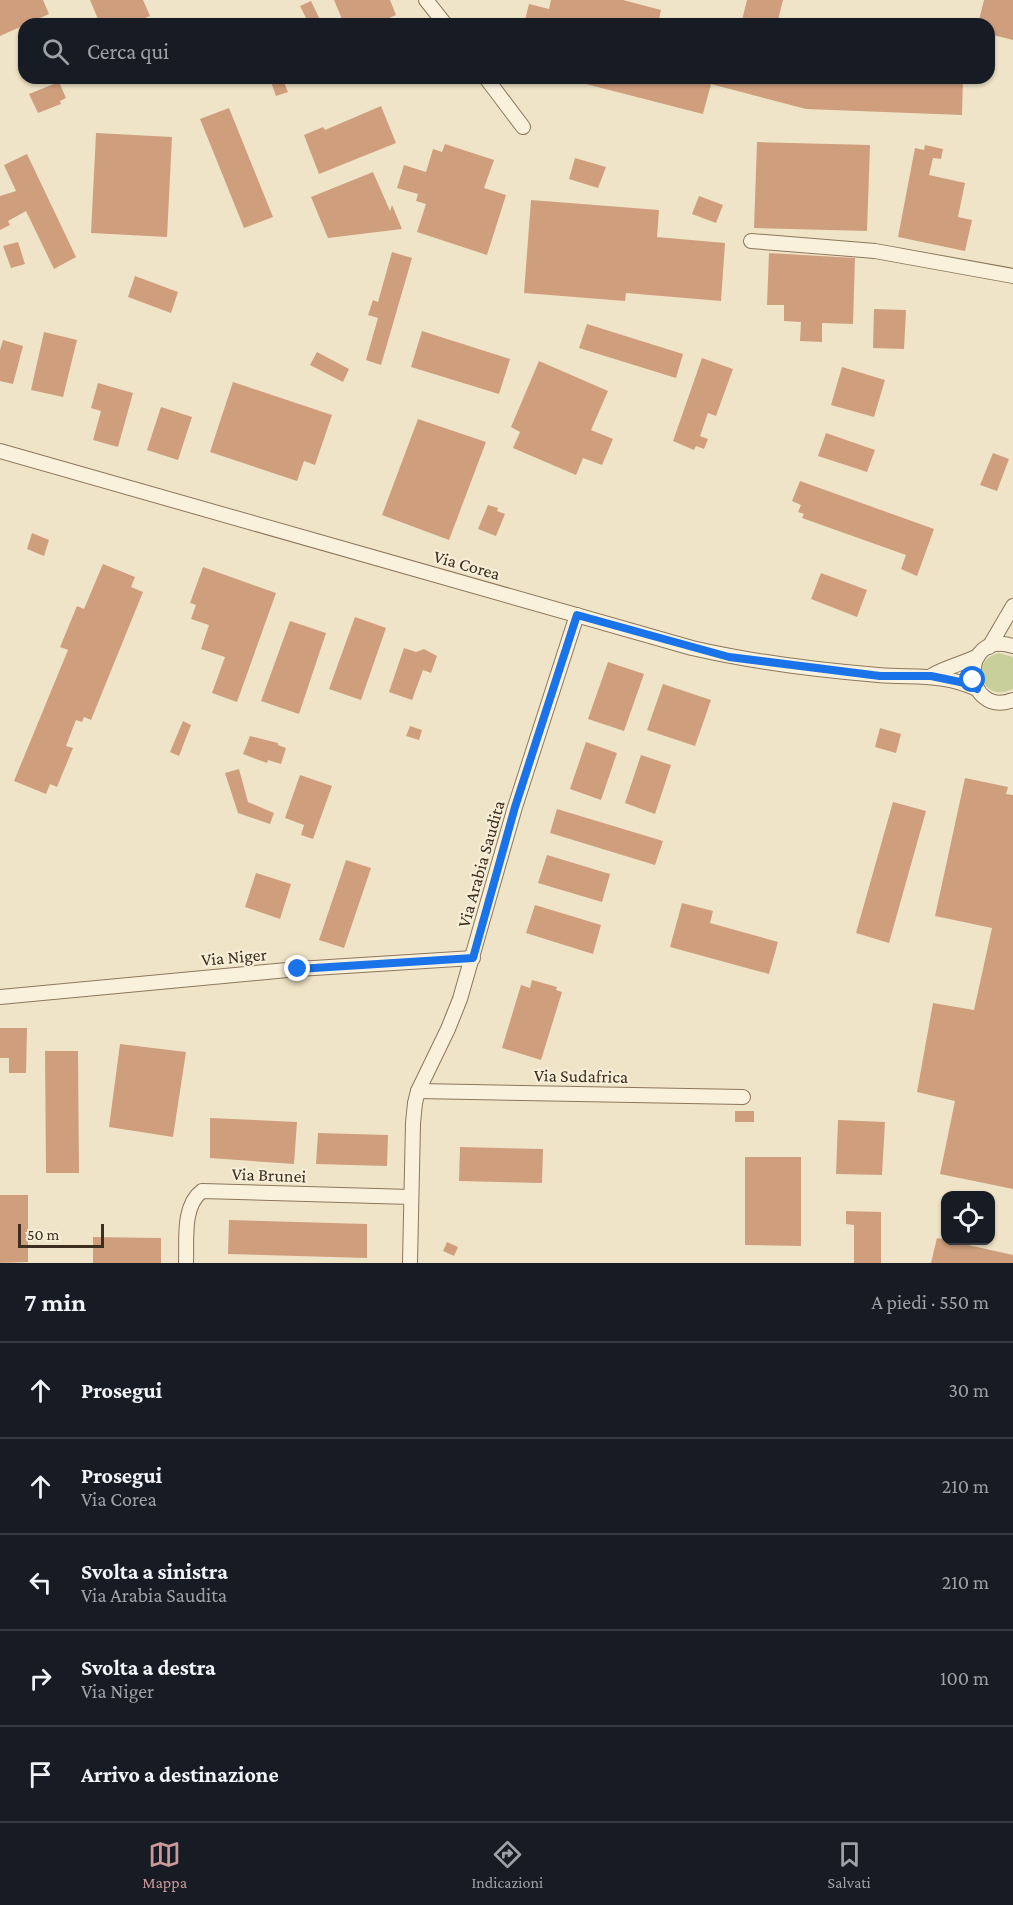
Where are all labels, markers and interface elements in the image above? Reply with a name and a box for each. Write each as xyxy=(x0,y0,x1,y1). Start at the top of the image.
search box xyxy=(18,18,995,84)
icon: search xyxy=(39,35,72,68)
text: Cerca qui xyxy=(87,39,169,64)
street label: Via Corea xyxy=(432,546,502,584)
route start xyxy=(959,666,985,692)
street label: Via Arabia Saudita xyxy=(453,798,509,930)
street label: Via Niger xyxy=(200,944,268,970)
route end xyxy=(284,955,310,981)
street label: Via Sudafrica xyxy=(534,1065,628,1087)
street label: Via Brunei xyxy=(231,1164,307,1186)
map controls xyxy=(941,1191,995,1245)
button: locate xyxy=(941,1191,995,1245)
scale bar xyxy=(18,1221,104,1248)
text: 50 m xyxy=(27,1226,59,1243)
text: 7 min xyxy=(24,1288,86,1317)
text: A piedi · 550 m xyxy=(872,1291,989,1313)
icon: ahead xyxy=(24,1374,57,1407)
text: Prosegui xyxy=(81,1378,162,1403)
text: 30 m xyxy=(948,1379,989,1401)
text: Prosegui xyxy=(81,1463,162,1488)
icon: ahead xyxy=(24,1470,57,1503)
text: 210 m xyxy=(942,1475,989,1497)
text: Via Corea xyxy=(81,1488,157,1510)
text: Svolta a sinistra xyxy=(81,1559,228,1584)
icon: left xyxy=(24,1566,57,1599)
text: 210 m xyxy=(942,1571,989,1593)
text: Via Arabia Saudita xyxy=(81,1584,227,1606)
text: Svolta a destra xyxy=(81,1655,216,1680)
icon: right xyxy=(24,1662,57,1695)
text: 100 m xyxy=(940,1667,989,1689)
text: Via Niger xyxy=(81,1680,154,1702)
icon: arrive xyxy=(24,1758,57,1791)
text: Arrivo a destinazione xyxy=(81,1762,279,1787)
tab: Mappa xyxy=(142,1838,187,1891)
tab: Indicazioni xyxy=(471,1838,543,1891)
tab: Salvati xyxy=(828,1838,871,1891)

